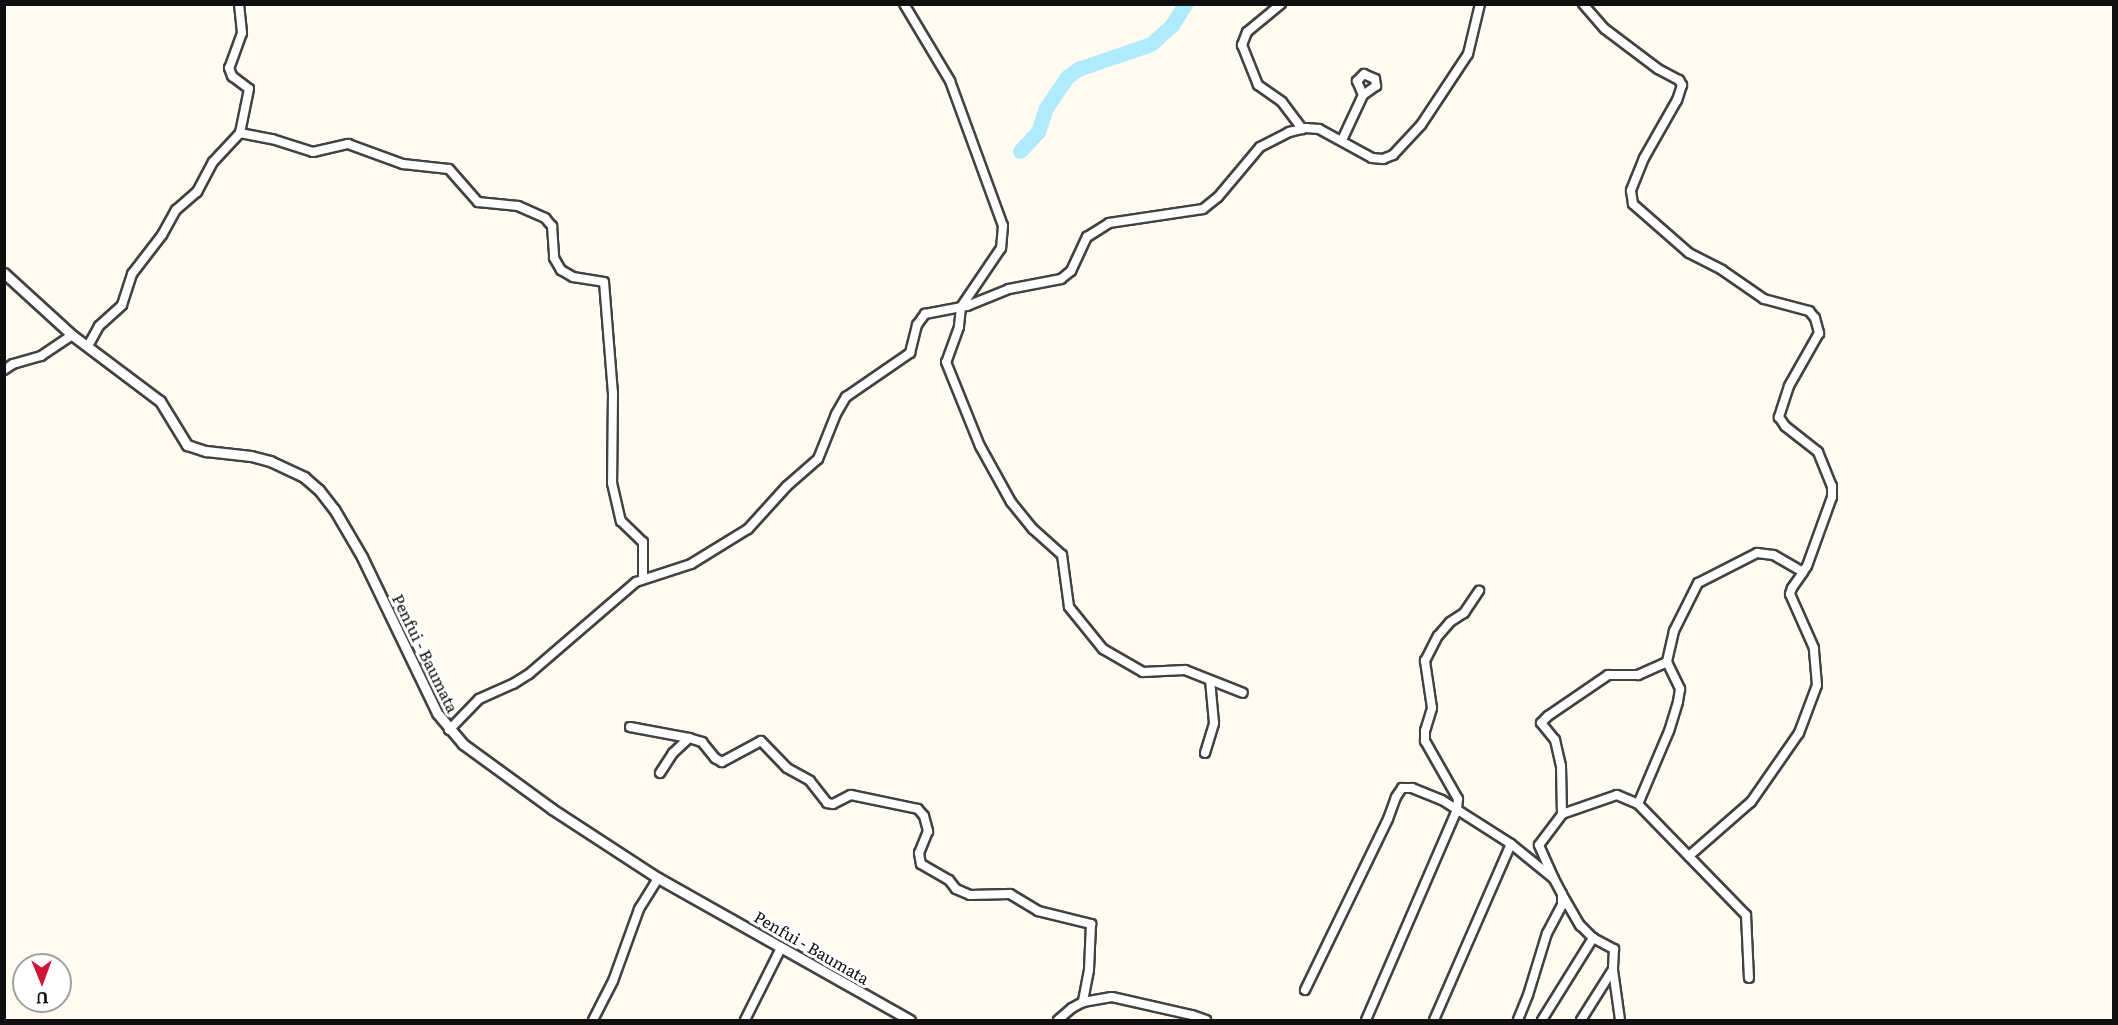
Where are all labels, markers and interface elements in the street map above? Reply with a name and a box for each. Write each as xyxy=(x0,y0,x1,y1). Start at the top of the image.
street label: Penfui - Baumata xyxy=(389,591,463,715)
street label: Penfui - Baumata xyxy=(751,906,873,988)
north arrow xyxy=(12,953,72,1013)
text: U xyxy=(36,987,49,1011)

